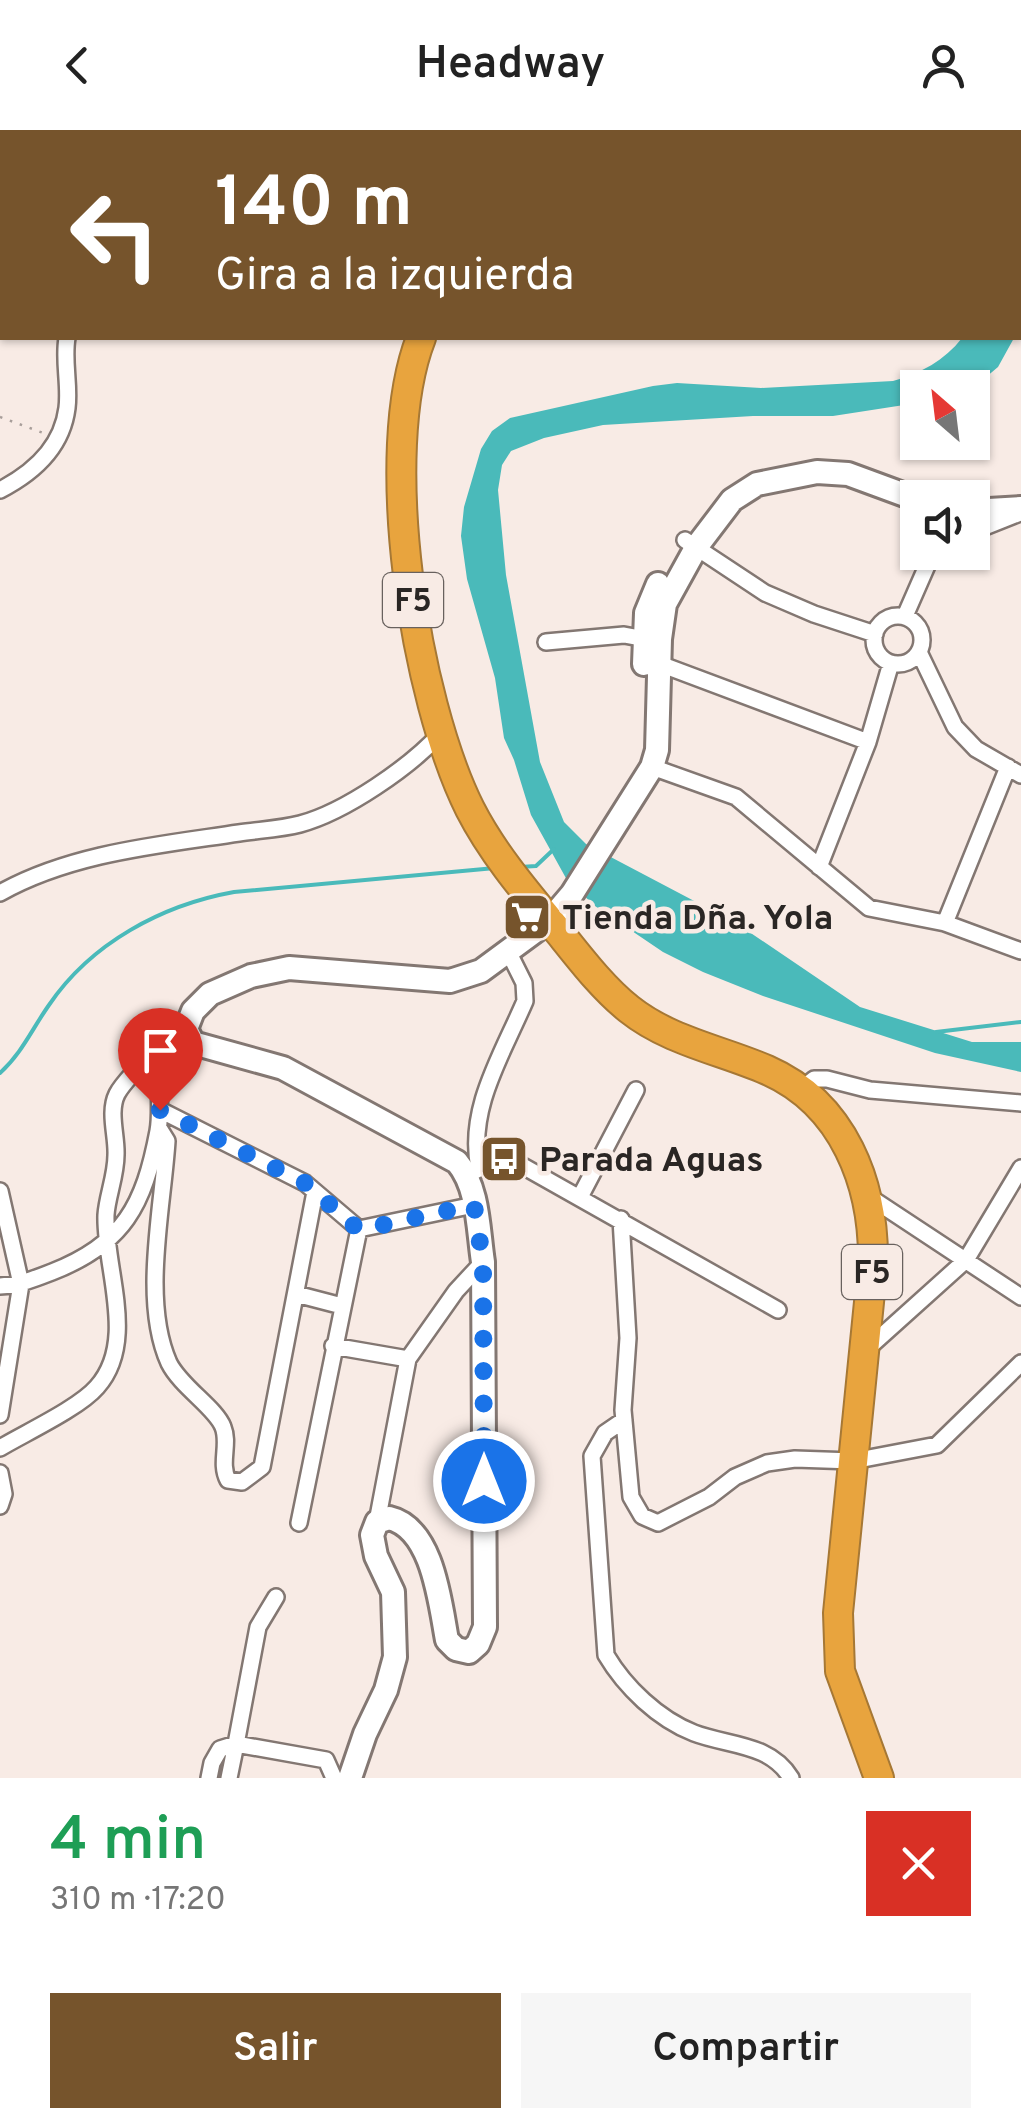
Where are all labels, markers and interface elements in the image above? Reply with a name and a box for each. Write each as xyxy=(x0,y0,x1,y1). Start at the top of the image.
text: Headway xyxy=(416,37,605,94)
icon: back xyxy=(50,38,105,93)
icon: person xyxy=(916,38,971,93)
text: 140 m xyxy=(215,162,413,251)
icon: left xyxy=(50,170,180,300)
text: Gira a la izquierda xyxy=(215,249,574,306)
north arrow xyxy=(900,370,990,460)
map controls xyxy=(900,370,990,570)
button: sound xyxy=(900,480,990,570)
road number: F5 xyxy=(383,573,443,627)
supermarket icon: Tienda Dña. Yola xyxy=(501,891,553,943)
place label: Tienda Dña. Yola xyxy=(562,898,833,942)
pin xyxy=(118,1008,203,1111)
icon: arrive xyxy=(133,1023,188,1078)
bus stop icon: Parada Aguas xyxy=(478,1133,530,1185)
place label: Parada Aguas xyxy=(539,1140,764,1184)
road number: F5 xyxy=(842,1245,902,1299)
position arrow xyxy=(432,1429,536,1533)
text: 4 min xyxy=(50,1805,206,1881)
button: close xyxy=(866,1811,971,1916)
text: 310 m · 17:20 xyxy=(50,1881,226,1921)
button: Salir xyxy=(50,1993,501,2108)
button: Compartir xyxy=(521,1993,971,2108)

